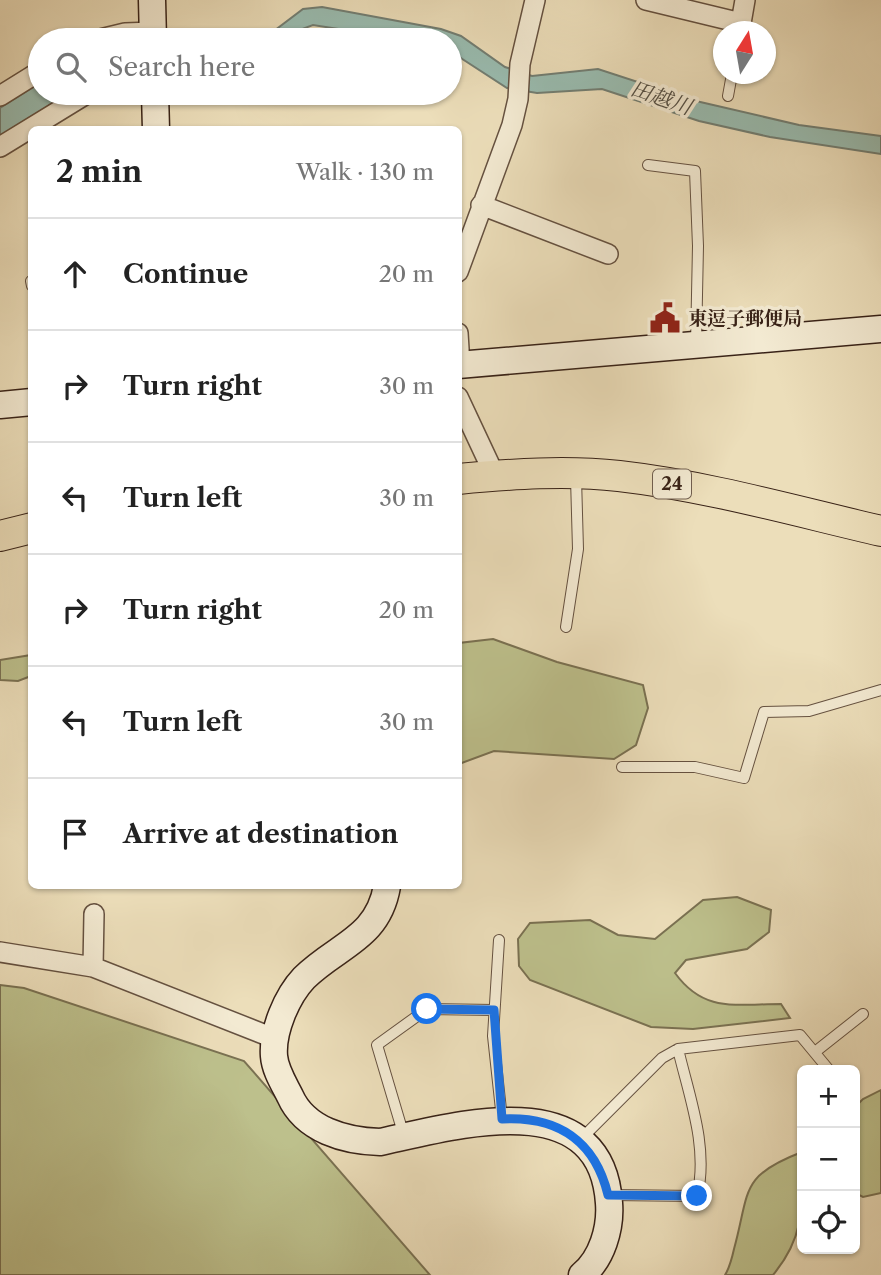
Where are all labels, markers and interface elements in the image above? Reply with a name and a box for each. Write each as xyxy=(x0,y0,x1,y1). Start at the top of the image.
north arrow xyxy=(713,21,776,84)
search box xyxy=(28,28,462,105)
icon: search xyxy=(52,48,90,86)
text: Search here xyxy=(108,51,255,83)
water label: 田越川 xyxy=(627,75,697,120)
text: 2 min xyxy=(56,153,142,190)
text: Walk · 130 m xyxy=(296,158,434,186)
icon: ahead xyxy=(56,255,94,293)
text: Continue xyxy=(123,258,248,290)
text: 20 m xyxy=(379,260,434,288)
public building icon: 東逗子郵便局 xyxy=(648,301,682,335)
place label: 東逗子郵便局 xyxy=(688,307,802,330)
icon: right xyxy=(56,367,94,405)
text: Turn right xyxy=(123,370,262,402)
text: 30 m xyxy=(379,372,434,400)
road number: 24 xyxy=(653,470,691,498)
icon: left xyxy=(56,479,94,517)
text: Turn left xyxy=(123,482,242,514)
text: 30 m xyxy=(379,484,434,512)
icon: right xyxy=(56,591,94,629)
text: Turn right xyxy=(123,594,262,626)
text: 20 m xyxy=(379,596,434,624)
icon: left xyxy=(56,703,94,741)
text: Turn left xyxy=(123,706,242,738)
text: 30 m xyxy=(379,708,434,736)
icon: arrive xyxy=(56,815,94,853)
text: Arrive at destination xyxy=(123,818,398,850)
route start xyxy=(411,993,442,1024)
map controls xyxy=(797,1065,860,1254)
button: + xyxy=(797,1065,860,1128)
button: − xyxy=(797,1128,860,1191)
route end xyxy=(681,1180,712,1211)
button: locate xyxy=(797,1191,860,1254)

